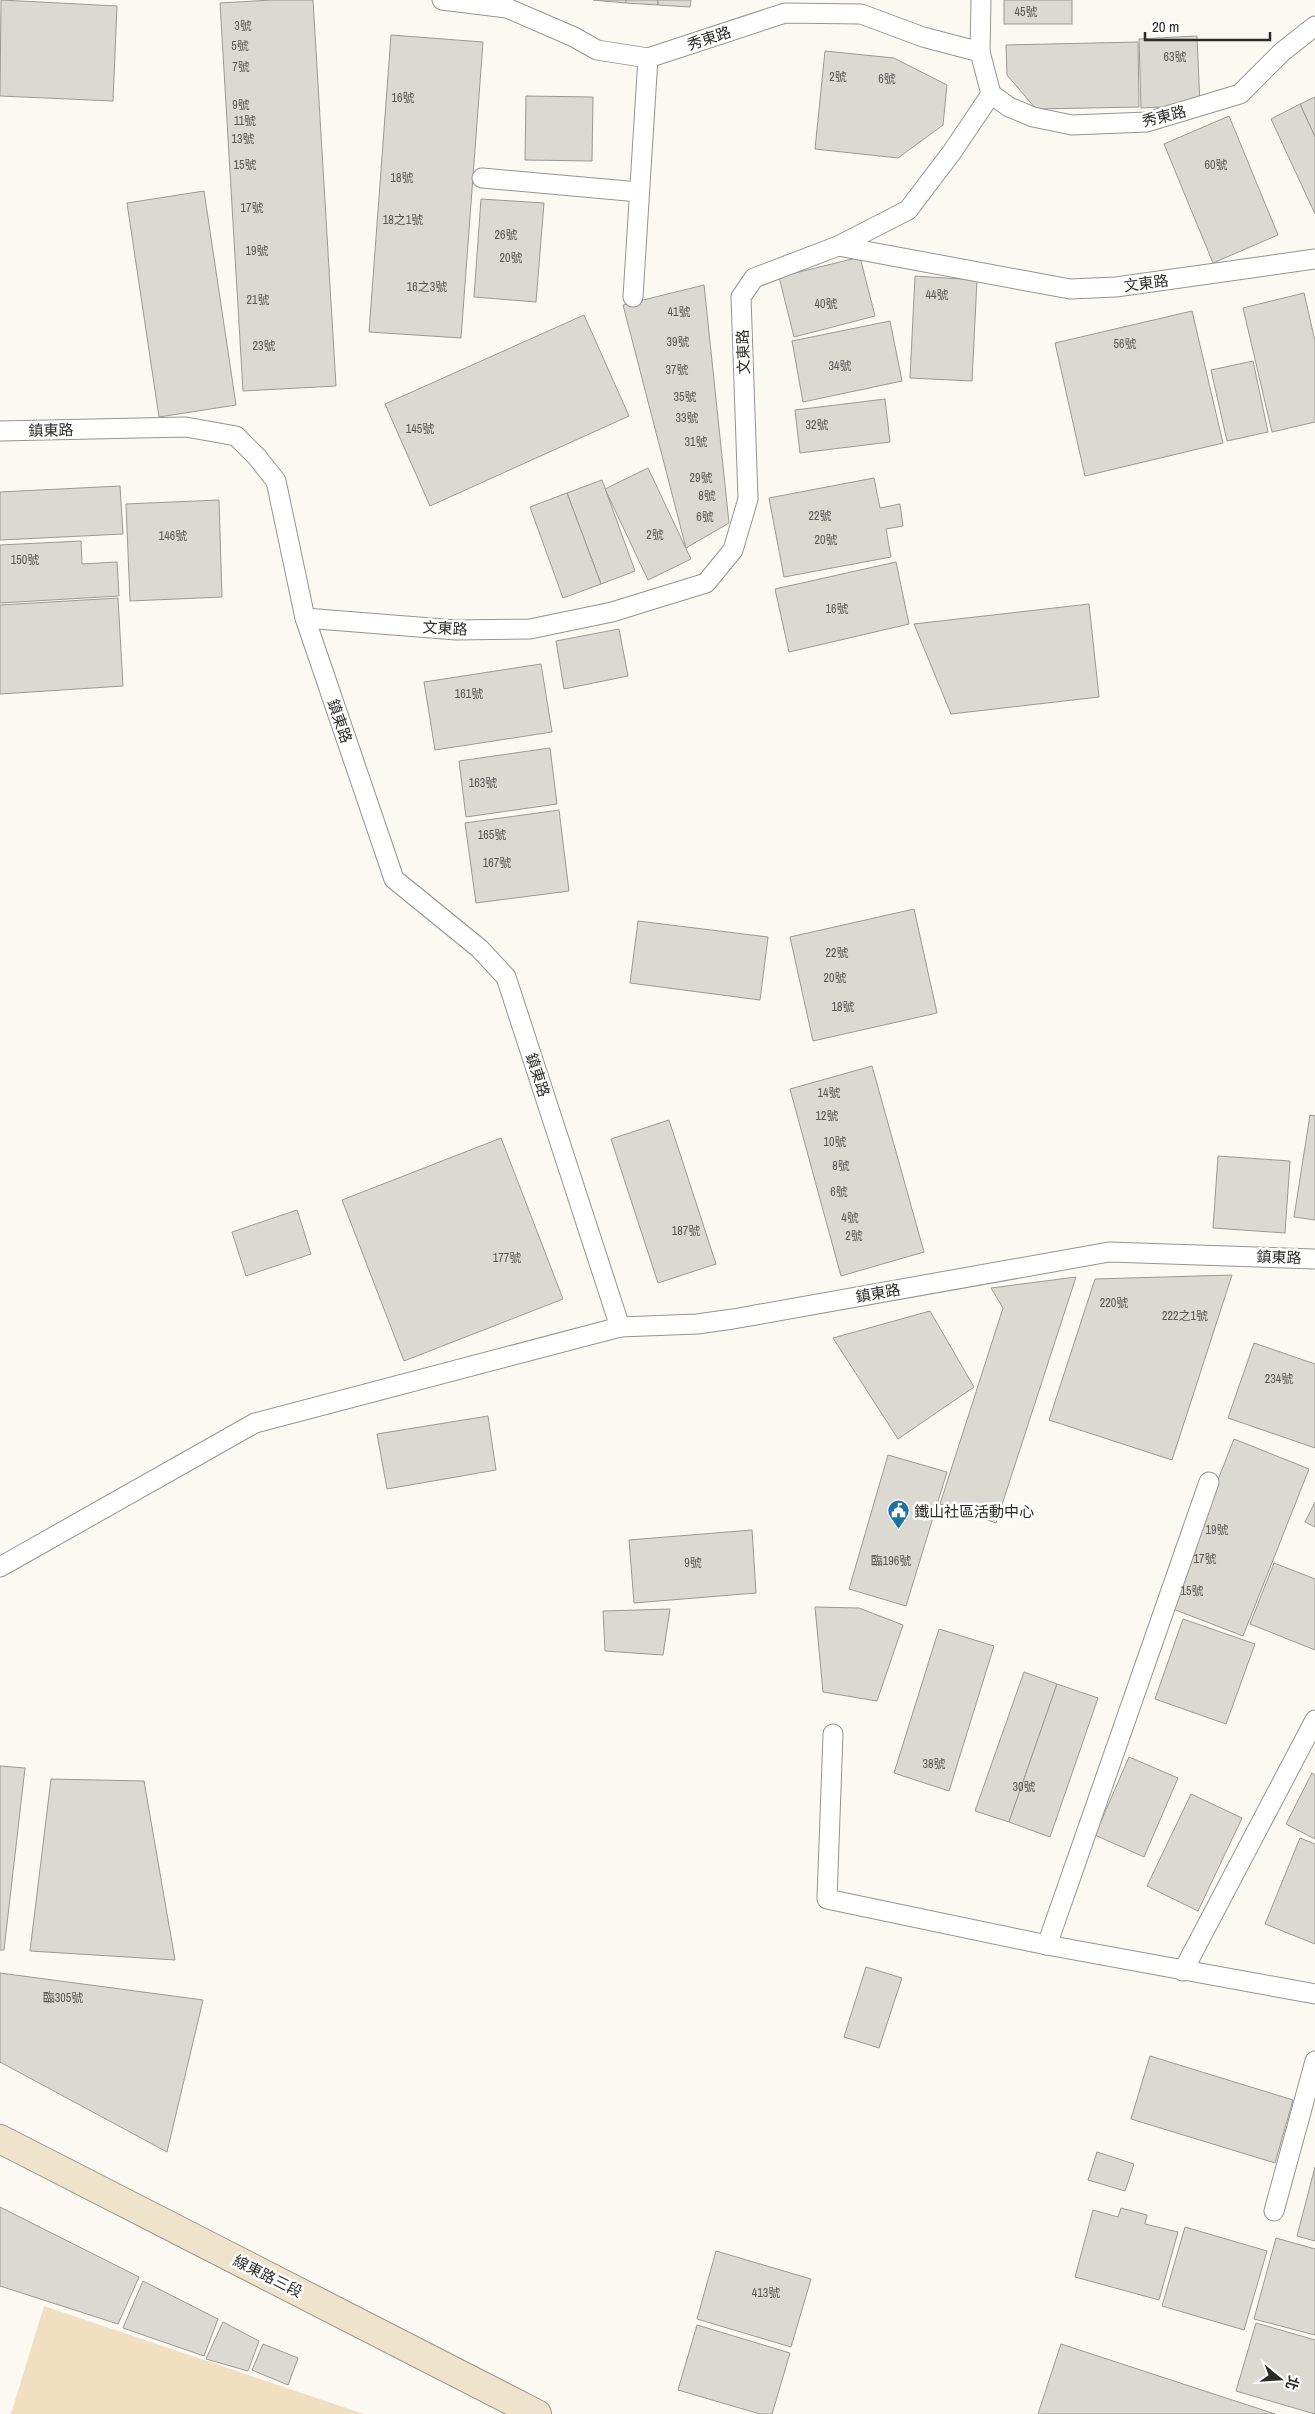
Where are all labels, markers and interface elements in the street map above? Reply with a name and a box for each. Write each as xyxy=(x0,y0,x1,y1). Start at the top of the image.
house number: 45號 xyxy=(1015,4,1037,20)
scale bar xyxy=(1145,10,1270,42)
text: 20 m xyxy=(1152,16,1179,37)
house number: 3號 xyxy=(234,18,252,34)
street label: 秀東路 xyxy=(684,21,734,55)
house number: 5號 xyxy=(231,38,249,54)
house number: 63號 xyxy=(1164,49,1186,65)
house number: 7號 xyxy=(232,59,250,75)
house number: 2號 xyxy=(829,69,847,85)
house number: 6號 xyxy=(878,71,896,87)
house number: 16號 xyxy=(392,90,414,106)
house number: 9號 xyxy=(232,97,250,113)
street label: 秀東路 xyxy=(1140,100,1188,132)
house number: 11號 xyxy=(234,113,256,129)
house number: 13號 xyxy=(232,131,254,147)
house number: 15號 xyxy=(234,157,256,173)
house number: 60號 xyxy=(1205,157,1227,173)
house number: 18號 xyxy=(391,170,413,186)
house number: 17號 xyxy=(241,200,263,216)
house number: 18之1號 xyxy=(383,212,423,228)
house number: 26號 xyxy=(495,227,517,243)
house number: 19號 xyxy=(246,243,268,259)
house number: 20號 xyxy=(500,250,522,266)
street label: 文東路 xyxy=(1122,269,1170,297)
house number: 16之3號 xyxy=(407,279,447,295)
house number: 44號 xyxy=(926,287,948,303)
house number: 21號 xyxy=(247,292,269,308)
house number: 40號 xyxy=(815,296,837,312)
house number: 41號 xyxy=(668,304,690,320)
street label: 文東路 xyxy=(732,329,754,375)
house number: 39號 xyxy=(667,334,689,350)
house number: 56號 xyxy=(1114,336,1136,352)
house number: 23號 xyxy=(253,338,275,354)
house number: 34號 xyxy=(829,358,851,374)
house number: 37號 xyxy=(666,362,688,378)
house number: 35號 xyxy=(674,389,696,405)
house number: 33號 xyxy=(676,410,698,426)
house number: 32號 xyxy=(806,417,828,433)
street label: 鎮東路 xyxy=(28,419,74,441)
house number: 145號 xyxy=(406,421,434,437)
house number: 31號 xyxy=(685,434,707,450)
house number: 29號 xyxy=(690,470,712,486)
house number: 8號 xyxy=(698,488,716,504)
house number: 22號 xyxy=(809,508,831,524)
house number: 6號 xyxy=(696,509,714,525)
house number: 2號 xyxy=(646,527,664,543)
house number: 146號 xyxy=(159,528,187,544)
house number: 20號 xyxy=(815,532,837,548)
house number: 150號 xyxy=(11,552,39,568)
house number: 16號 xyxy=(826,601,848,617)
street label: 文東路 xyxy=(422,616,468,640)
house number: 161號 xyxy=(455,686,483,702)
street label: 鎮東路 xyxy=(323,696,357,746)
house number: 163號 xyxy=(469,775,497,791)
house number: 165號 xyxy=(478,827,506,843)
house number: 167號 xyxy=(483,855,511,871)
house number: 22號 xyxy=(826,945,848,961)
house number: 20號 xyxy=(824,970,846,986)
house number: 18號 xyxy=(832,999,854,1015)
street label: 鎮東路 xyxy=(521,1050,555,1100)
house number: 14號 xyxy=(818,1085,840,1101)
house number: 12號 xyxy=(816,1108,838,1124)
house number: 10號 xyxy=(824,1134,846,1150)
house number: 8號 xyxy=(832,1158,850,1174)
house number: 6號 xyxy=(830,1184,848,1200)
house number: 4號 xyxy=(841,1210,859,1226)
house number: 187號 xyxy=(672,1223,700,1239)
house number: 2號 xyxy=(845,1228,863,1244)
street label: 鎮東路 xyxy=(1256,1246,1302,1268)
house number: 177號 xyxy=(493,1250,521,1266)
street label: 鎮東路 xyxy=(854,1279,902,1307)
house number: 220號 xyxy=(1100,1295,1128,1311)
house number: 222之1號 xyxy=(1162,1308,1208,1324)
house number: 234號 xyxy=(1265,1371,1293,1387)
public building icon: 鐵山社區活動中心 xyxy=(886,1499,910,1530)
place label: 鐵山社區活動中心 xyxy=(914,1501,1034,1522)
house number: 19號 xyxy=(1206,1522,1228,1538)
house number: 17號 xyxy=(1194,1551,1216,1567)
house number: 臨196號 xyxy=(871,1553,911,1569)
house number: 9號 xyxy=(684,1555,702,1571)
house number: 15號 xyxy=(1181,1583,1203,1599)
house number: 38號 xyxy=(923,1756,945,1772)
house number: 30號 xyxy=(1013,1779,1035,1795)
house number: 臨305號 xyxy=(43,1990,83,2006)
street label: 線東路三段 xyxy=(230,2250,306,2302)
house number: 413號 xyxy=(752,2285,780,2301)
north arrow xyxy=(1255,2354,1305,2404)
text: 北 xyxy=(1282,2374,1303,2392)

